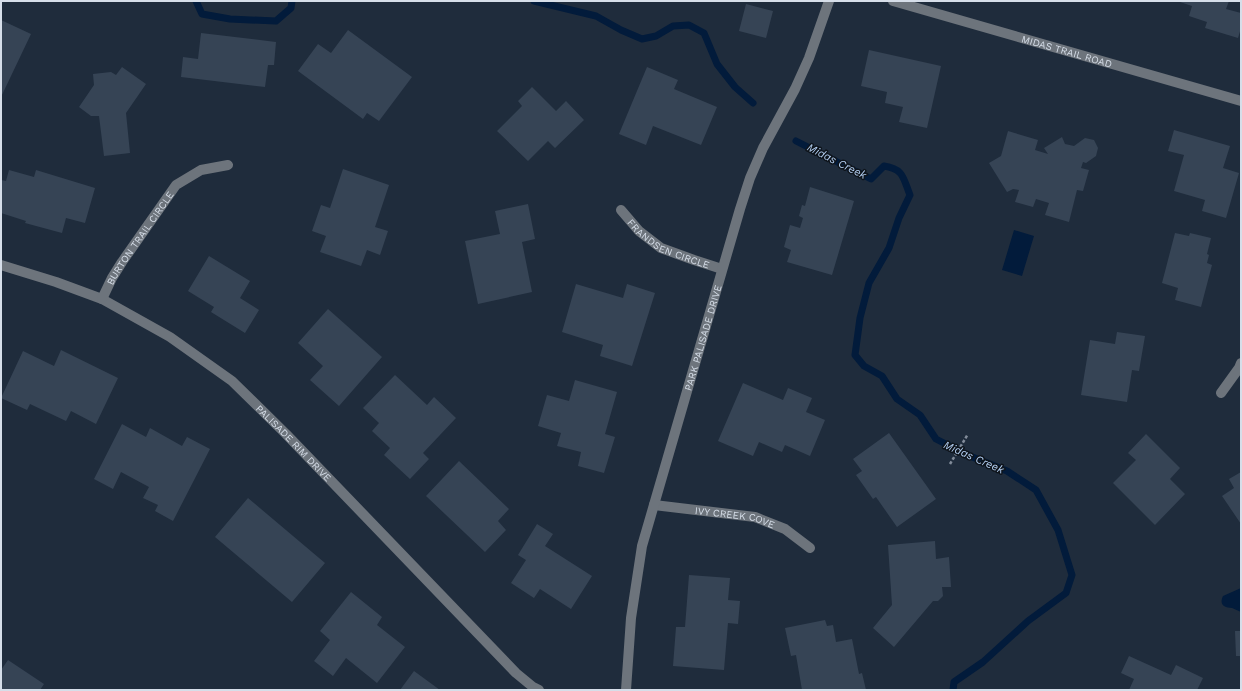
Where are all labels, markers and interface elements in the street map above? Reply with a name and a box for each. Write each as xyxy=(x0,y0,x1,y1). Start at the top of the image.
street label: MIDAS TRAIL ROAD xyxy=(1020,33,1113,70)
water label: Midas Creek xyxy=(805,141,870,182)
street label: BURTON TRAIL CIRCLE xyxy=(105,189,176,287)
street label: FRANDSEN CIRCLE xyxy=(625,217,711,271)
street label: PARK PALISADE DRIVE xyxy=(682,284,724,392)
street label: PALISADE RIM DRIVE xyxy=(254,403,333,484)
water label: Midas Creek xyxy=(941,438,1007,477)
street label: IVY CREEK COVE xyxy=(694,505,776,530)

